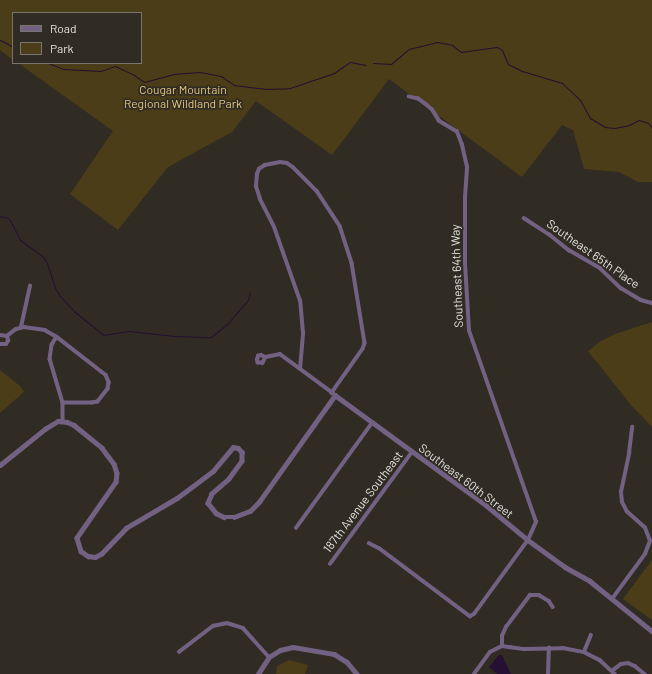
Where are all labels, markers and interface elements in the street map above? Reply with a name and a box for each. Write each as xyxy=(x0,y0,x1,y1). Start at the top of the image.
legend xyxy=(12,12,142,64)
text: Road xyxy=(50,21,77,35)
text: Park xyxy=(50,41,74,55)
park label: Cougar Mountain Regional Wildland Park xyxy=(124,83,242,111)
street label: Southeast 65th Place xyxy=(544,217,642,291)
street label: Southeast 64th Way xyxy=(448,224,466,328)
street label: Southeast 60th Street xyxy=(416,441,516,521)
street label: 187th Avenue Southeast xyxy=(320,448,406,556)

